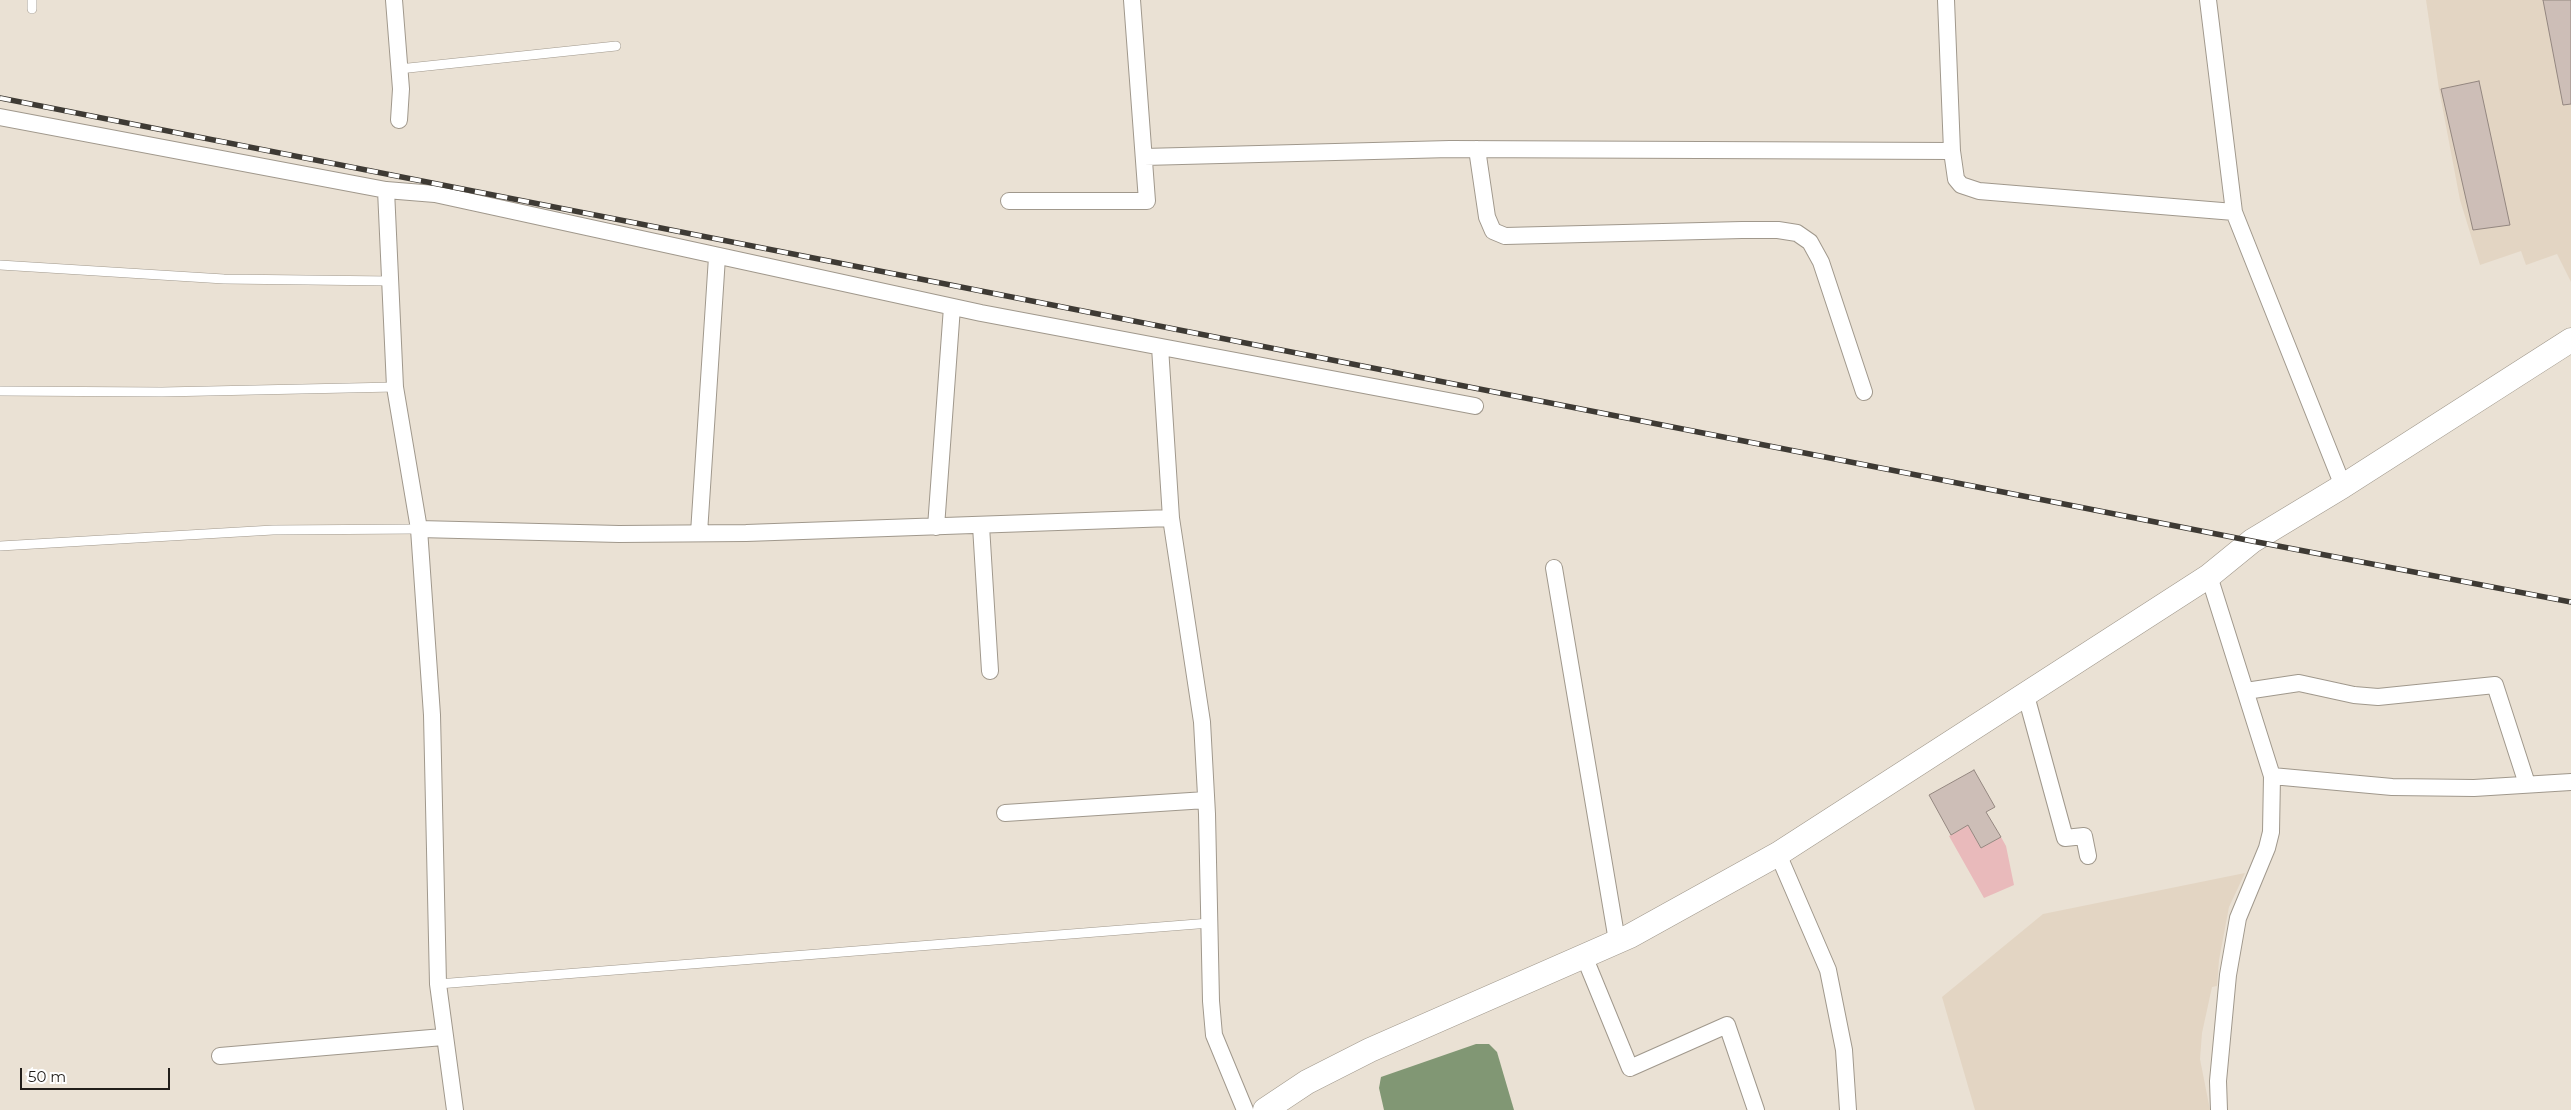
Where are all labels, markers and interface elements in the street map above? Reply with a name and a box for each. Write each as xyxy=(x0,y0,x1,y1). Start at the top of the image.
scale bar xyxy=(22,1058,172,1090)
text: 50 m xyxy=(28,1067,66,1086)

